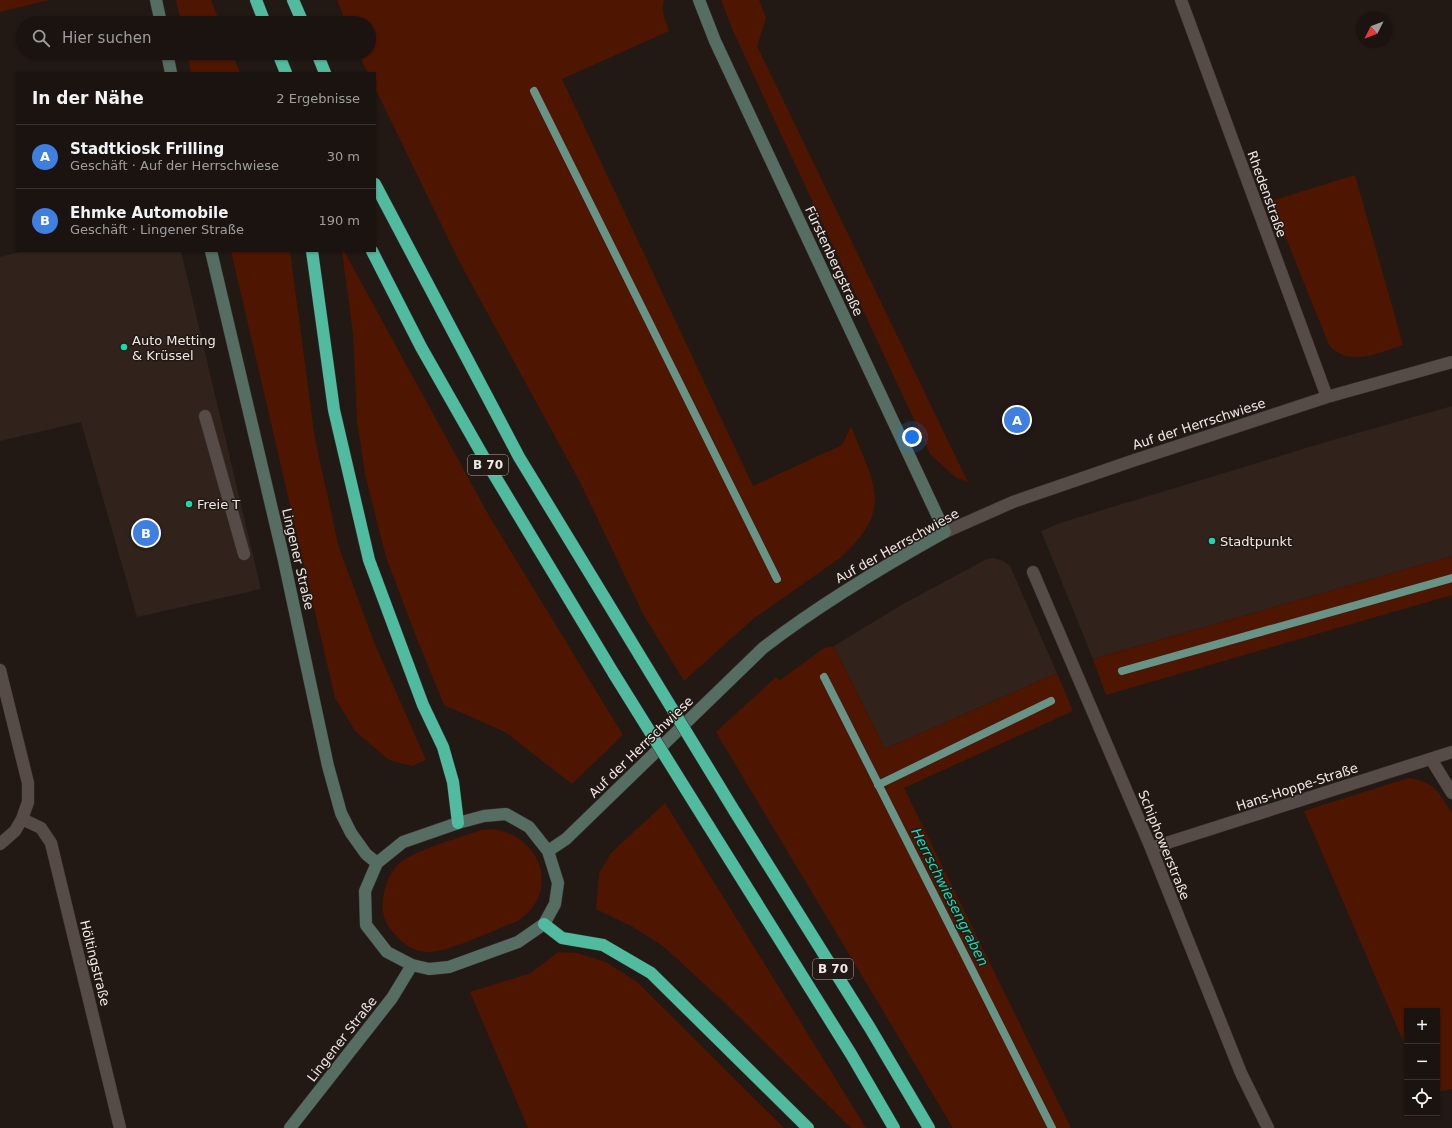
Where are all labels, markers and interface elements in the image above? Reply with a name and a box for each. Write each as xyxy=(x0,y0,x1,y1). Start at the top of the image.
north arrow xyxy=(1356,12,1392,48)
search box xyxy=(16,16,376,60)
icon: search xyxy=(30,27,52,49)
text: Hier suchen xyxy=(62,29,151,47)
text: In der Nähe xyxy=(32,88,144,108)
text: 2 Ergebnisse xyxy=(276,91,360,106)
text: Stadtkiosk Frilling xyxy=(70,140,224,158)
text: A xyxy=(40,149,50,164)
text: 30 m xyxy=(327,149,360,164)
street label: Rhedenstraße xyxy=(1244,149,1290,239)
text: Geschäft · Auf der Herrschwiese xyxy=(70,158,279,173)
text: Ehmke Automobile xyxy=(70,204,228,222)
street label: Fürstenbergstraße xyxy=(802,204,866,318)
text: B xyxy=(40,213,50,228)
text: 190 m xyxy=(318,213,360,228)
text: Geschäft · Lingener Straße xyxy=(70,222,244,237)
place label: Auto Metting & Krüssel xyxy=(132,333,216,363)
marker: Auto Metting & Krüssel xyxy=(119,342,129,352)
street label: Auf der Herrschwiese xyxy=(1131,395,1267,453)
pin: A xyxy=(1004,405,1030,435)
your location xyxy=(902,427,922,447)
road number: B 70 xyxy=(468,455,508,475)
place label: Freie T xyxy=(197,497,240,512)
marker: Freie T xyxy=(184,499,194,509)
street label: Auf der Herrschwiese xyxy=(833,506,961,586)
street label: Lingener Straße xyxy=(279,507,317,611)
pin: B xyxy=(133,518,159,548)
place label: Stadtpunkt xyxy=(1220,534,1292,549)
marker: Stadtpunkt xyxy=(1207,536,1217,546)
street label: Auf der Herrschwiese xyxy=(586,693,696,801)
street label: Hans-Hoppe-Straße xyxy=(1234,760,1360,814)
street label: Schiphowerstraße xyxy=(1135,788,1193,902)
water label: Herrschwiesengraben xyxy=(908,825,992,969)
street label: Höltingstraße xyxy=(77,919,113,1007)
road number: B 70 xyxy=(813,959,853,979)
street label: Lingener Straße xyxy=(304,993,380,1085)
map controls xyxy=(1404,1008,1440,1116)
button: + xyxy=(1404,1008,1440,1044)
button: − xyxy=(1404,1044,1440,1080)
button: locate xyxy=(1404,1080,1440,1116)

